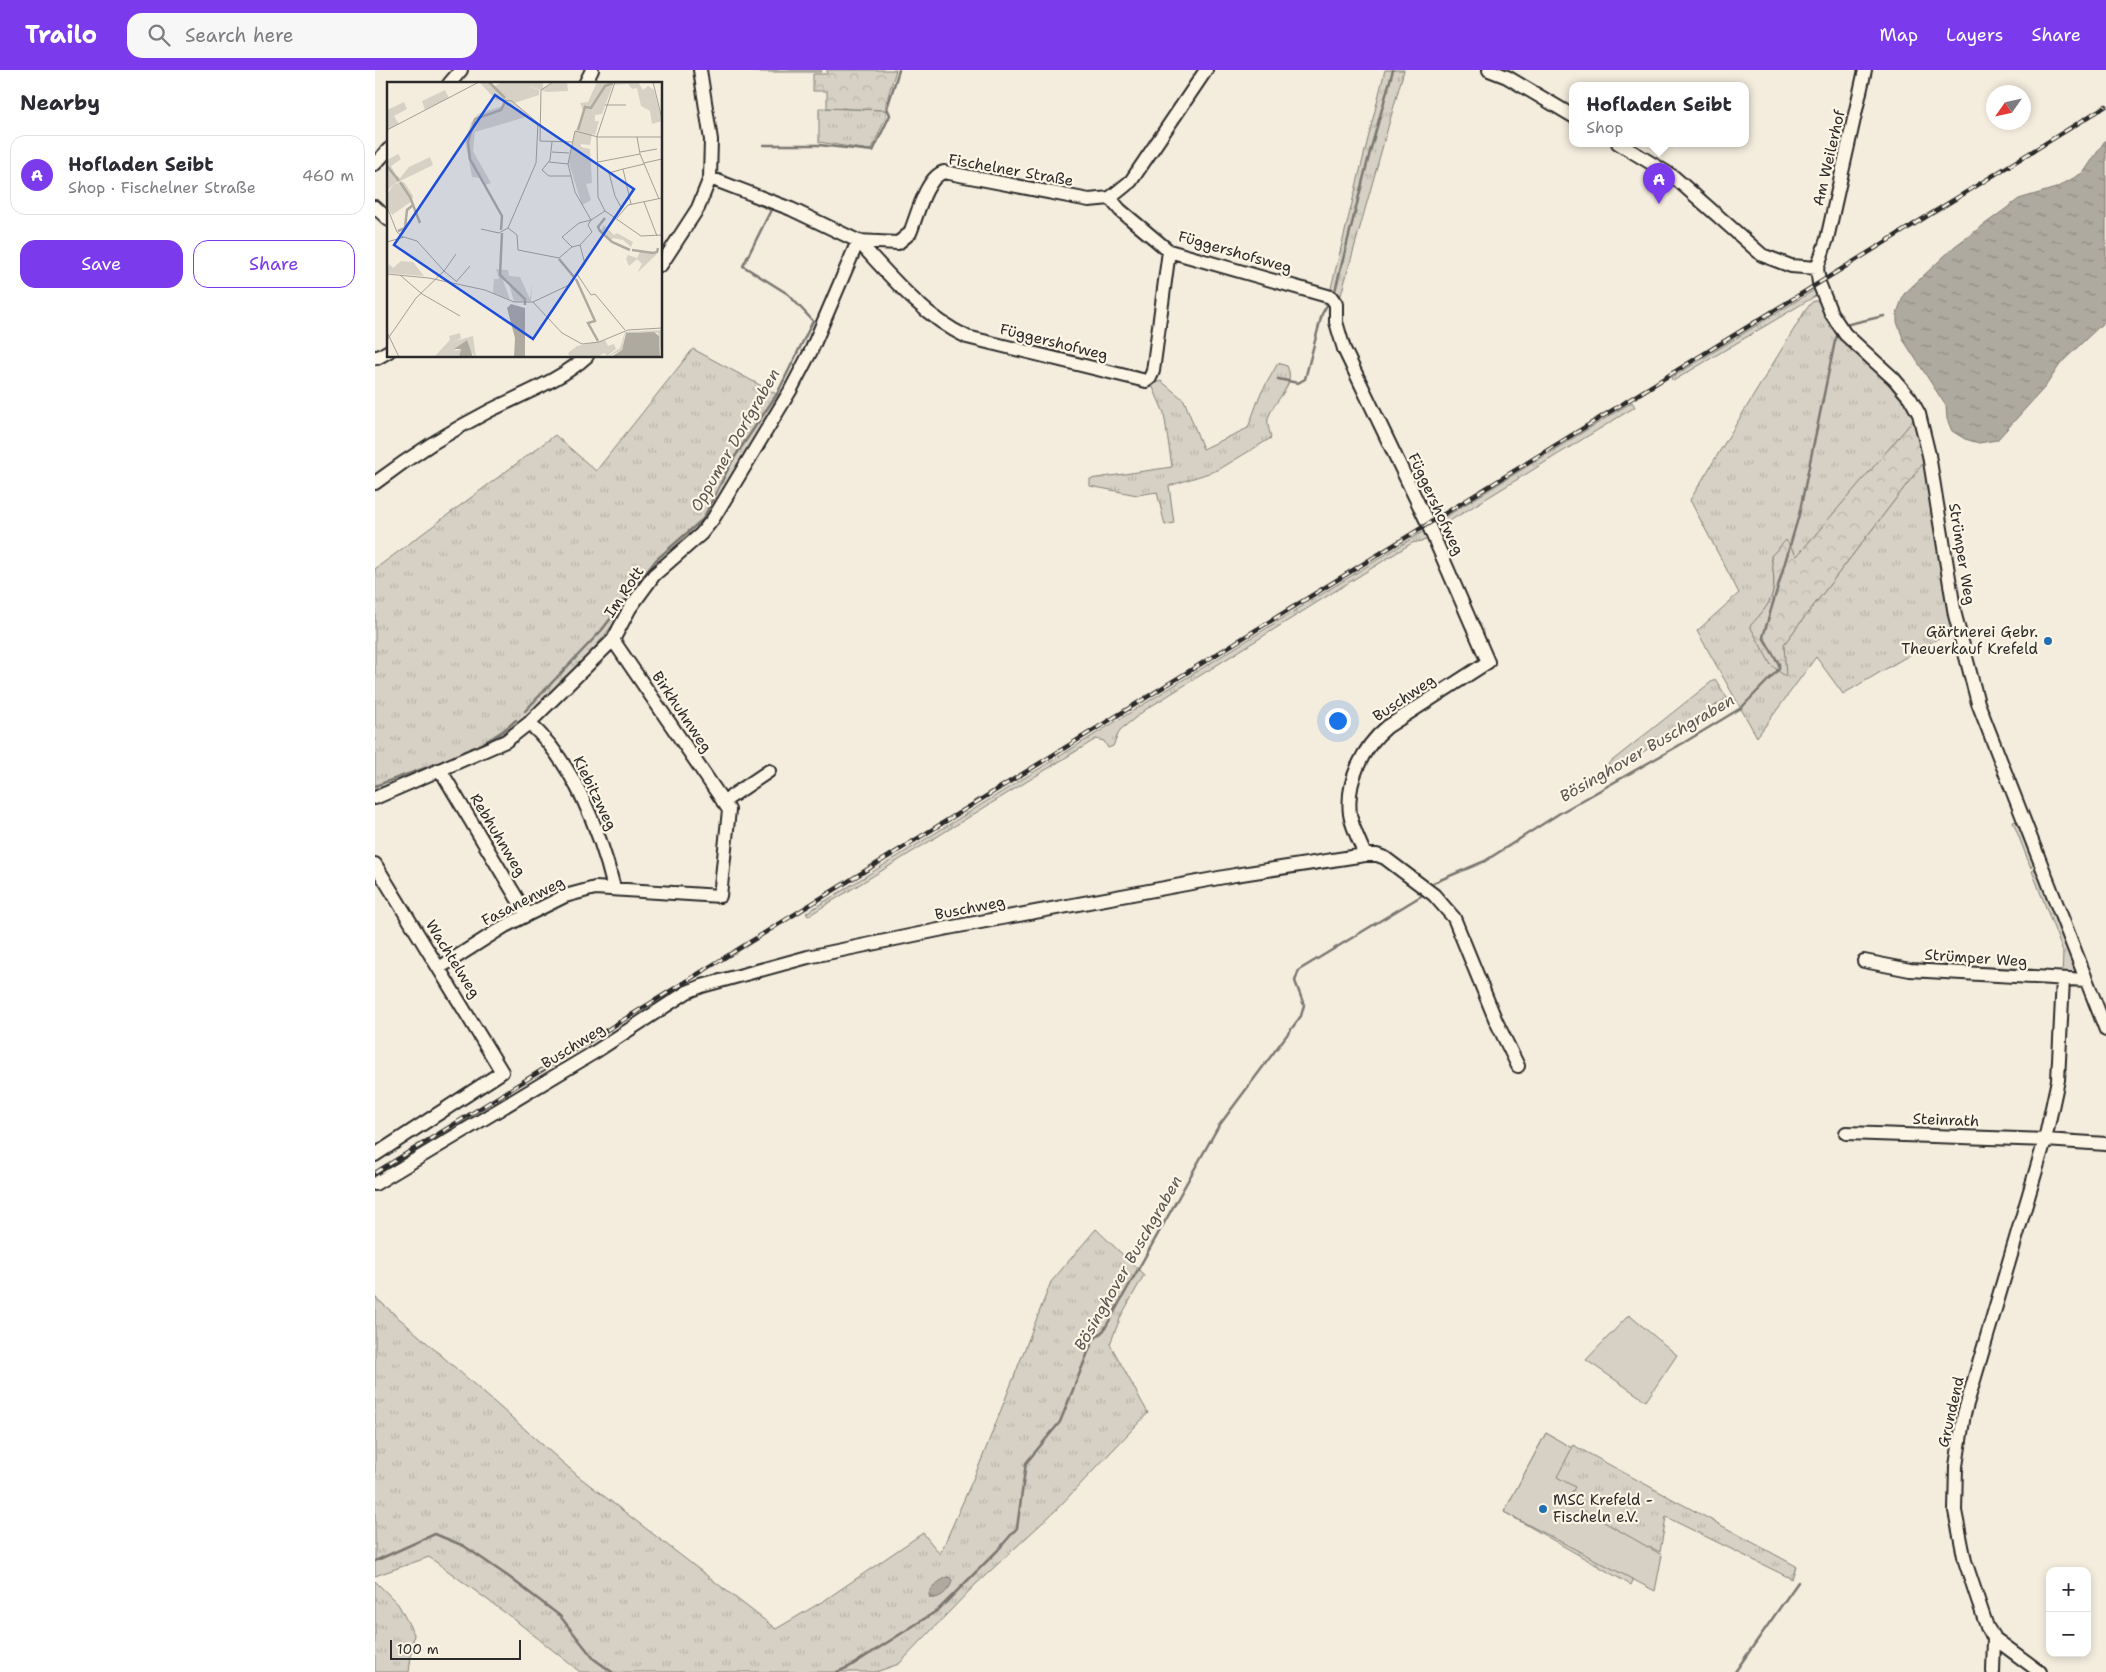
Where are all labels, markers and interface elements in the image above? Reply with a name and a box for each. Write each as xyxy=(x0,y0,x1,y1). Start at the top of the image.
search box xyxy=(127,13,477,58)
text: Trailo xyxy=(25,19,97,51)
icon: search xyxy=(145,21,173,49)
text: Search here xyxy=(185,23,294,48)
text: Map xyxy=(1880,23,1918,47)
text: Layers xyxy=(1946,23,2003,47)
text: Share xyxy=(2031,23,2081,47)
inset map xyxy=(387,82,663,358)
popup xyxy=(1569,82,1749,147)
north arrow xyxy=(1986,85,2031,130)
text: Nearby xyxy=(20,89,100,117)
text: Hofladen Seibt xyxy=(1586,92,1732,117)
street label: Am Weilerhof xyxy=(1808,108,1850,208)
text: Shop xyxy=(1586,117,1623,138)
street label: Fischelner Straße xyxy=(947,149,1075,191)
text: Hofladen Seibt xyxy=(68,152,214,177)
pin: A xyxy=(1643,163,1675,204)
text: A xyxy=(31,165,43,186)
text: 460 m xyxy=(302,165,354,186)
text: Shop · Fischelner Straße xyxy=(68,177,256,198)
street label: Függershofsweg xyxy=(1176,226,1294,278)
button: Save xyxy=(20,240,183,288)
button: Share xyxy=(193,240,355,288)
street label: Függershofweg xyxy=(998,319,1110,365)
water label: Oppumer Dorfgraben xyxy=(685,365,785,515)
street label: Függershofweg xyxy=(1404,450,1468,558)
street label: Strümper Weg xyxy=(1944,502,1980,606)
street label: Im Rott xyxy=(600,563,648,621)
place label: Gärtnerei Gebr. Theuerkauf Krefeld xyxy=(1901,622,2038,659)
marker: Gärtnerei Gebr. Theuerkauf Krefeld xyxy=(2042,635,2054,647)
street label: Birkhuhnweg xyxy=(647,667,717,757)
street label: Buschweg xyxy=(1369,670,1439,726)
water label: Bösinghover Buschgraben xyxy=(1556,689,1738,807)
your location xyxy=(1325,708,1351,734)
street label: Kiebitzweg xyxy=(568,753,622,833)
street label: Rebhuhnweg xyxy=(465,790,531,880)
street label: Fasanenweg xyxy=(478,872,568,930)
street label: Buschweg xyxy=(933,891,1007,925)
street label: Wachtelweg xyxy=(421,916,485,1002)
street label: Strümper Weg xyxy=(1924,944,2028,972)
street label: Buschweg xyxy=(538,1019,608,1073)
street label: Steinrath xyxy=(1912,1109,1980,1131)
water label: Bösinghover Buschgraben xyxy=(1069,1172,1187,1354)
street label: Grundend xyxy=(1933,1374,1969,1449)
place label: MSC Krefeld - Fischeln e.V. xyxy=(1553,1490,1653,1527)
marker: MSC Krefeld - Fischeln e.V. xyxy=(1537,1503,1549,1515)
map controls xyxy=(2046,1567,2091,1657)
button: + xyxy=(2046,1567,2091,1612)
button: − xyxy=(2046,1612,2091,1657)
scale bar xyxy=(390,1637,521,1660)
text: 100 m xyxy=(397,1640,439,1658)

